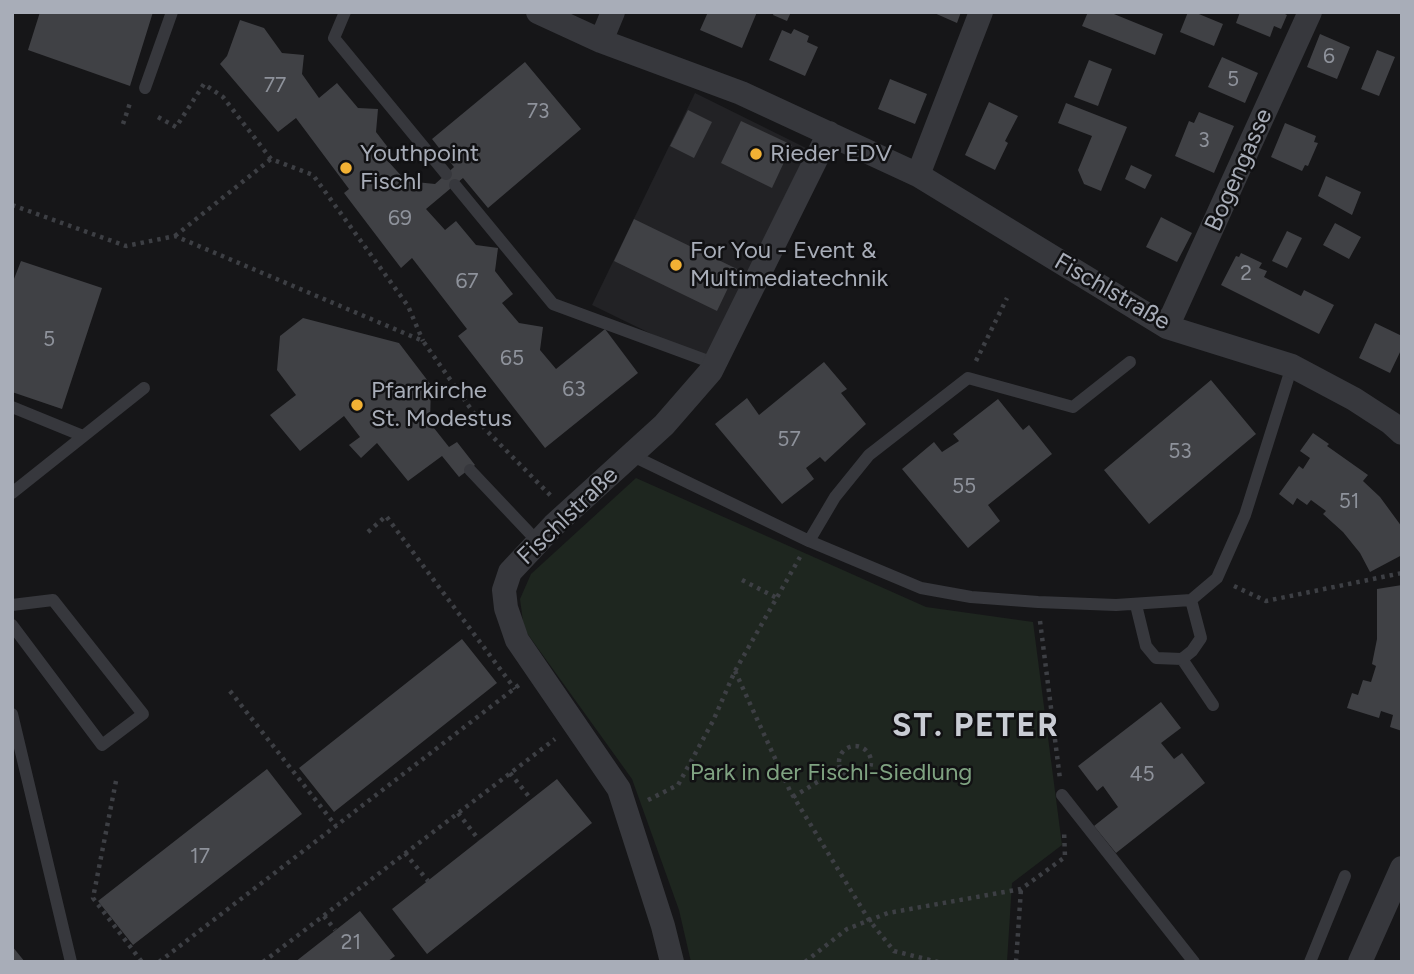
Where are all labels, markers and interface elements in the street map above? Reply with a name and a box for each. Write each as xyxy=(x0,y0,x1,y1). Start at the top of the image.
house number: 6 xyxy=(1323,44,1335,70)
house number: 5 xyxy=(1227,67,1239,93)
house number: 77 xyxy=(264,73,286,99)
house number: 73 xyxy=(527,99,549,125)
street label: Bogengasse xyxy=(1199,104,1279,236)
house number: 3 xyxy=(1198,128,1210,154)
place label: Youthpoint Fischl xyxy=(360,140,479,196)
place label: Rieder EDV xyxy=(770,140,892,168)
marker: Rieder EDV xyxy=(748,146,764,162)
marker: Youthpoint Fischl xyxy=(338,160,354,176)
house number: 69 xyxy=(388,206,412,232)
place label: For You - Event & Multimediatechnik xyxy=(690,237,888,293)
street label: Fischlstraße xyxy=(1049,247,1175,337)
marker: For You - Event & Multimediatechnik xyxy=(668,257,684,273)
house number: 2 xyxy=(1240,261,1252,287)
house number: 67 xyxy=(455,269,479,295)
house number: 5 xyxy=(43,327,55,353)
house number: 65 xyxy=(500,346,524,372)
place label: Pfarrkirche St. Modestus xyxy=(371,377,512,433)
house number: 63 xyxy=(562,377,586,403)
marker: Pfarrkirche St. Modestus xyxy=(349,397,365,413)
house number: 57 xyxy=(777,427,801,453)
house number: 53 xyxy=(1168,439,1192,465)
street label: Fischlstraße xyxy=(512,461,624,571)
house number: 55 xyxy=(952,474,976,500)
house number: 51 xyxy=(1339,489,1359,515)
district label: ST. PETER xyxy=(893,708,1059,746)
park label: Park in der Fischl-Siedlung xyxy=(690,759,972,787)
house number: 45 xyxy=(1129,762,1155,788)
house number: 17 xyxy=(190,844,210,870)
house number: 21 xyxy=(341,930,361,956)

